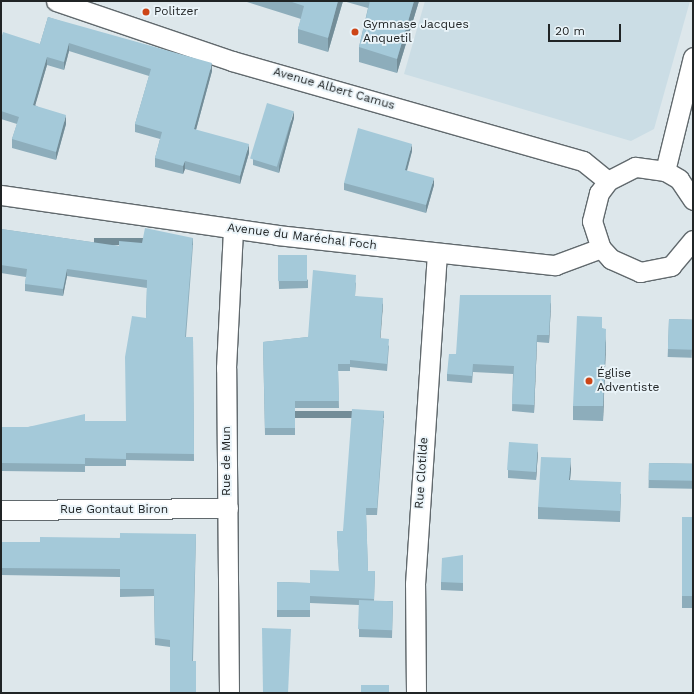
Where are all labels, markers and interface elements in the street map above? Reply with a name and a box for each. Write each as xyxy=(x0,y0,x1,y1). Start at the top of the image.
place label: Politzer xyxy=(154,5,198,19)
marker: Politzer xyxy=(141,7,151,17)
scale bar xyxy=(550,16,623,42)
place label: Gymnase Jacques Anquetil xyxy=(363,18,469,46)
text: 20 m xyxy=(555,24,585,38)
marker: Gymnase Jacques Anquetil xyxy=(350,27,360,37)
street label: Avenue Albert Camus xyxy=(271,65,397,113)
street label: Avenue du Maréchal Foch xyxy=(226,221,378,253)
place label: Église Adventiste xyxy=(597,367,659,395)
marker: Église Adventiste xyxy=(584,376,594,386)
street label: Rue de Mun xyxy=(220,426,234,496)
street label: Rue Clotilde xyxy=(412,437,432,509)
street label: Rue Gontaut Biron xyxy=(60,503,168,517)

